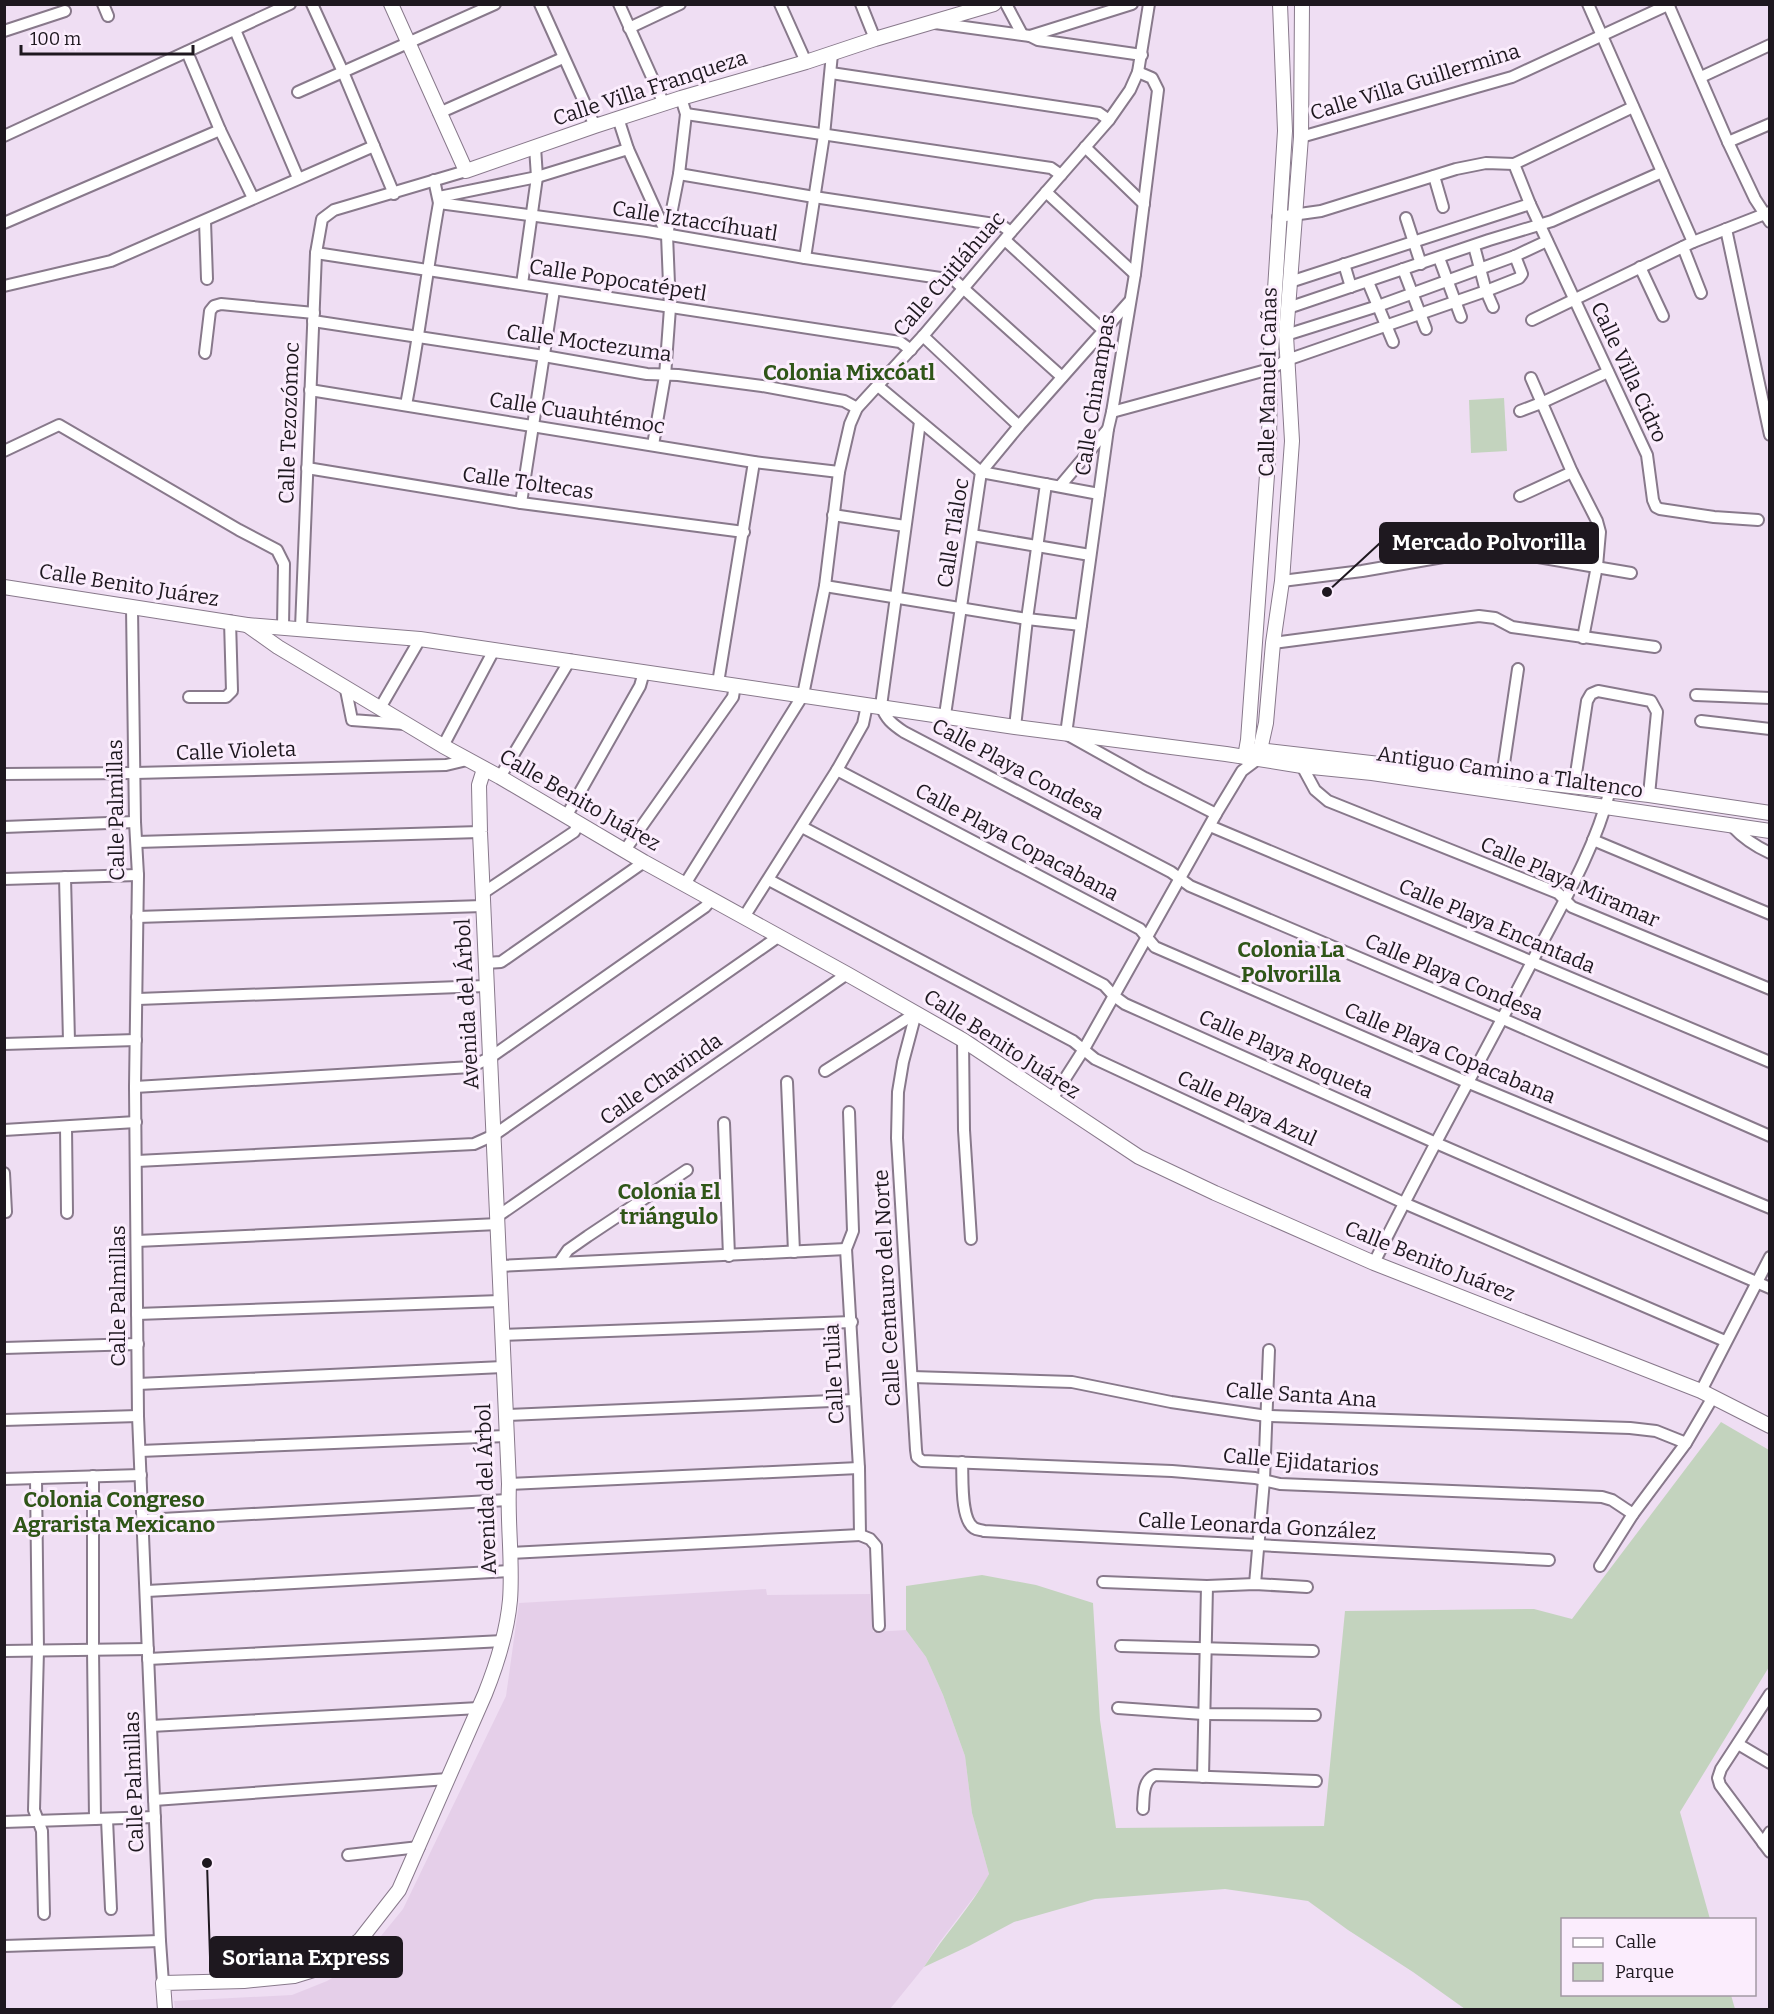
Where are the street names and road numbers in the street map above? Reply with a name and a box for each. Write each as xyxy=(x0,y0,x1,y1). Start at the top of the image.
street label: Calle Villa Guillermina xyxy=(1307,38,1523,126)
street label: Calle Villa Franqueza xyxy=(550,44,751,132)
street label: Calle Iztaccíhuatl xyxy=(610,195,780,247)
street label: Calle Cuitláhuac xyxy=(887,206,1011,342)
street label: Calle Popocatépetl xyxy=(527,253,709,307)
street label: Calle Manuel Cañas xyxy=(1253,287,1283,477)
street label: Calle Villa Cidro xyxy=(1585,298,1673,446)
street label: Calle Chinampas xyxy=(1069,312,1121,478)
street label: Calle Moctezuma xyxy=(505,319,674,368)
street label: Calle Tezozómoc xyxy=(273,341,305,505)
street label: Calle Cuauhtémoc xyxy=(487,386,667,440)
street label: Calle Toltecas xyxy=(461,461,595,505)
street label: Calle Tláloc xyxy=(932,476,975,590)
street label: Calle Benito Juárez xyxy=(37,558,221,612)
street label: Calle Playa Condesa xyxy=(927,713,1109,826)
street label: Calle Violeta xyxy=(175,736,297,766)
street label: Calle Palmillas xyxy=(102,739,130,881)
street label: Antiguo Camino a Tlaltenco xyxy=(1375,740,1645,804)
street label: Calle Benito Juárez xyxy=(495,743,665,857)
street label: Calle Playa Copacabana xyxy=(911,777,1124,907)
street label: Calle Playa Miramar xyxy=(1476,831,1664,933)
street label: Calle Playa Encantada xyxy=(1395,873,1600,979)
street label: Avenida del Árbol xyxy=(450,918,484,1090)
street label: Calle Playa Condesa xyxy=(1361,928,1548,1027)
street label: Calle Benito Juárez xyxy=(919,984,1085,1104)
street label: Calle Playa Copacabana xyxy=(1340,997,1560,1110)
street label: Calle Playa Roqueta xyxy=(1195,1004,1378,1104)
street label: Calle Chavinda xyxy=(595,1027,728,1131)
street label: Calle Playa Azul xyxy=(1173,1064,1321,1152)
street label: Calle Centauro del Norte xyxy=(868,1169,906,1407)
street label: Calle Benito Juárez xyxy=(1341,1215,1519,1307)
street label: Calle Palmillas xyxy=(105,1225,131,1367)
street label: Calle Tulia xyxy=(818,1322,850,1425)
street label: Calle Santa Ana xyxy=(1224,1377,1378,1413)
street label: Avenida del Árbol xyxy=(470,1403,502,1575)
street label: Calle Ejidatarios xyxy=(1222,1442,1380,1482)
street label: Calle Leonarda González xyxy=(1137,1507,1377,1545)
street label: Calle Palmillas xyxy=(119,1711,149,1853)

